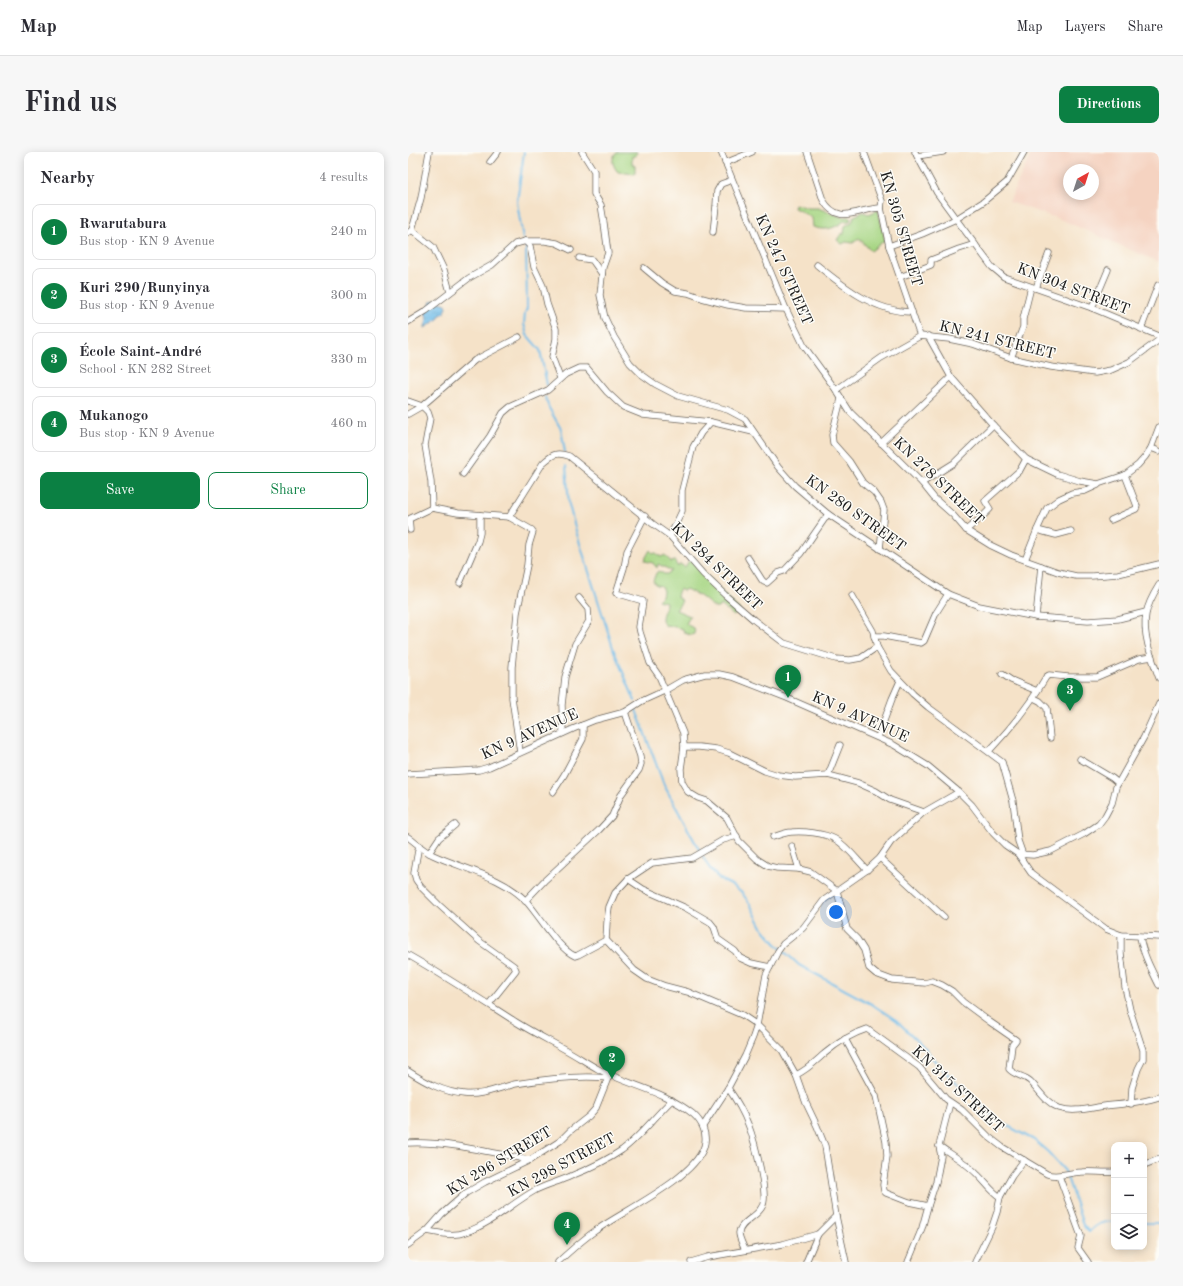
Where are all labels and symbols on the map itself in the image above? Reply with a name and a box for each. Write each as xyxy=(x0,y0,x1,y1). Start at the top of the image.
north arrow xyxy=(1063,164,1099,200)
street label: KN 305 STREET xyxy=(876,169,924,289)
street label: KN 247 STREET xyxy=(752,212,814,328)
street label: KN 304 STREET xyxy=(1015,262,1131,318)
street label: KN 241 STREET xyxy=(937,319,1057,363)
street label: KN 278 STREET xyxy=(890,435,986,529)
street label: KN 280 STREET xyxy=(802,473,908,555)
street label: KN 284 STREET xyxy=(668,520,764,614)
pin: 1 xyxy=(775,665,801,698)
pin: 3 xyxy=(1057,678,1083,711)
street label: KN 9 AVENUE xyxy=(809,690,911,746)
street label: KN 9 AVENUE xyxy=(479,707,581,763)
your location xyxy=(826,902,846,922)
street label: KN 315 STREET xyxy=(908,1044,1006,1136)
pin: 2 xyxy=(599,1046,625,1079)
street label: KN 296 STREET xyxy=(445,1125,555,1199)
street label: KN 298 STREET xyxy=(506,1131,618,1201)
pin: 4 xyxy=(554,1212,580,1245)

